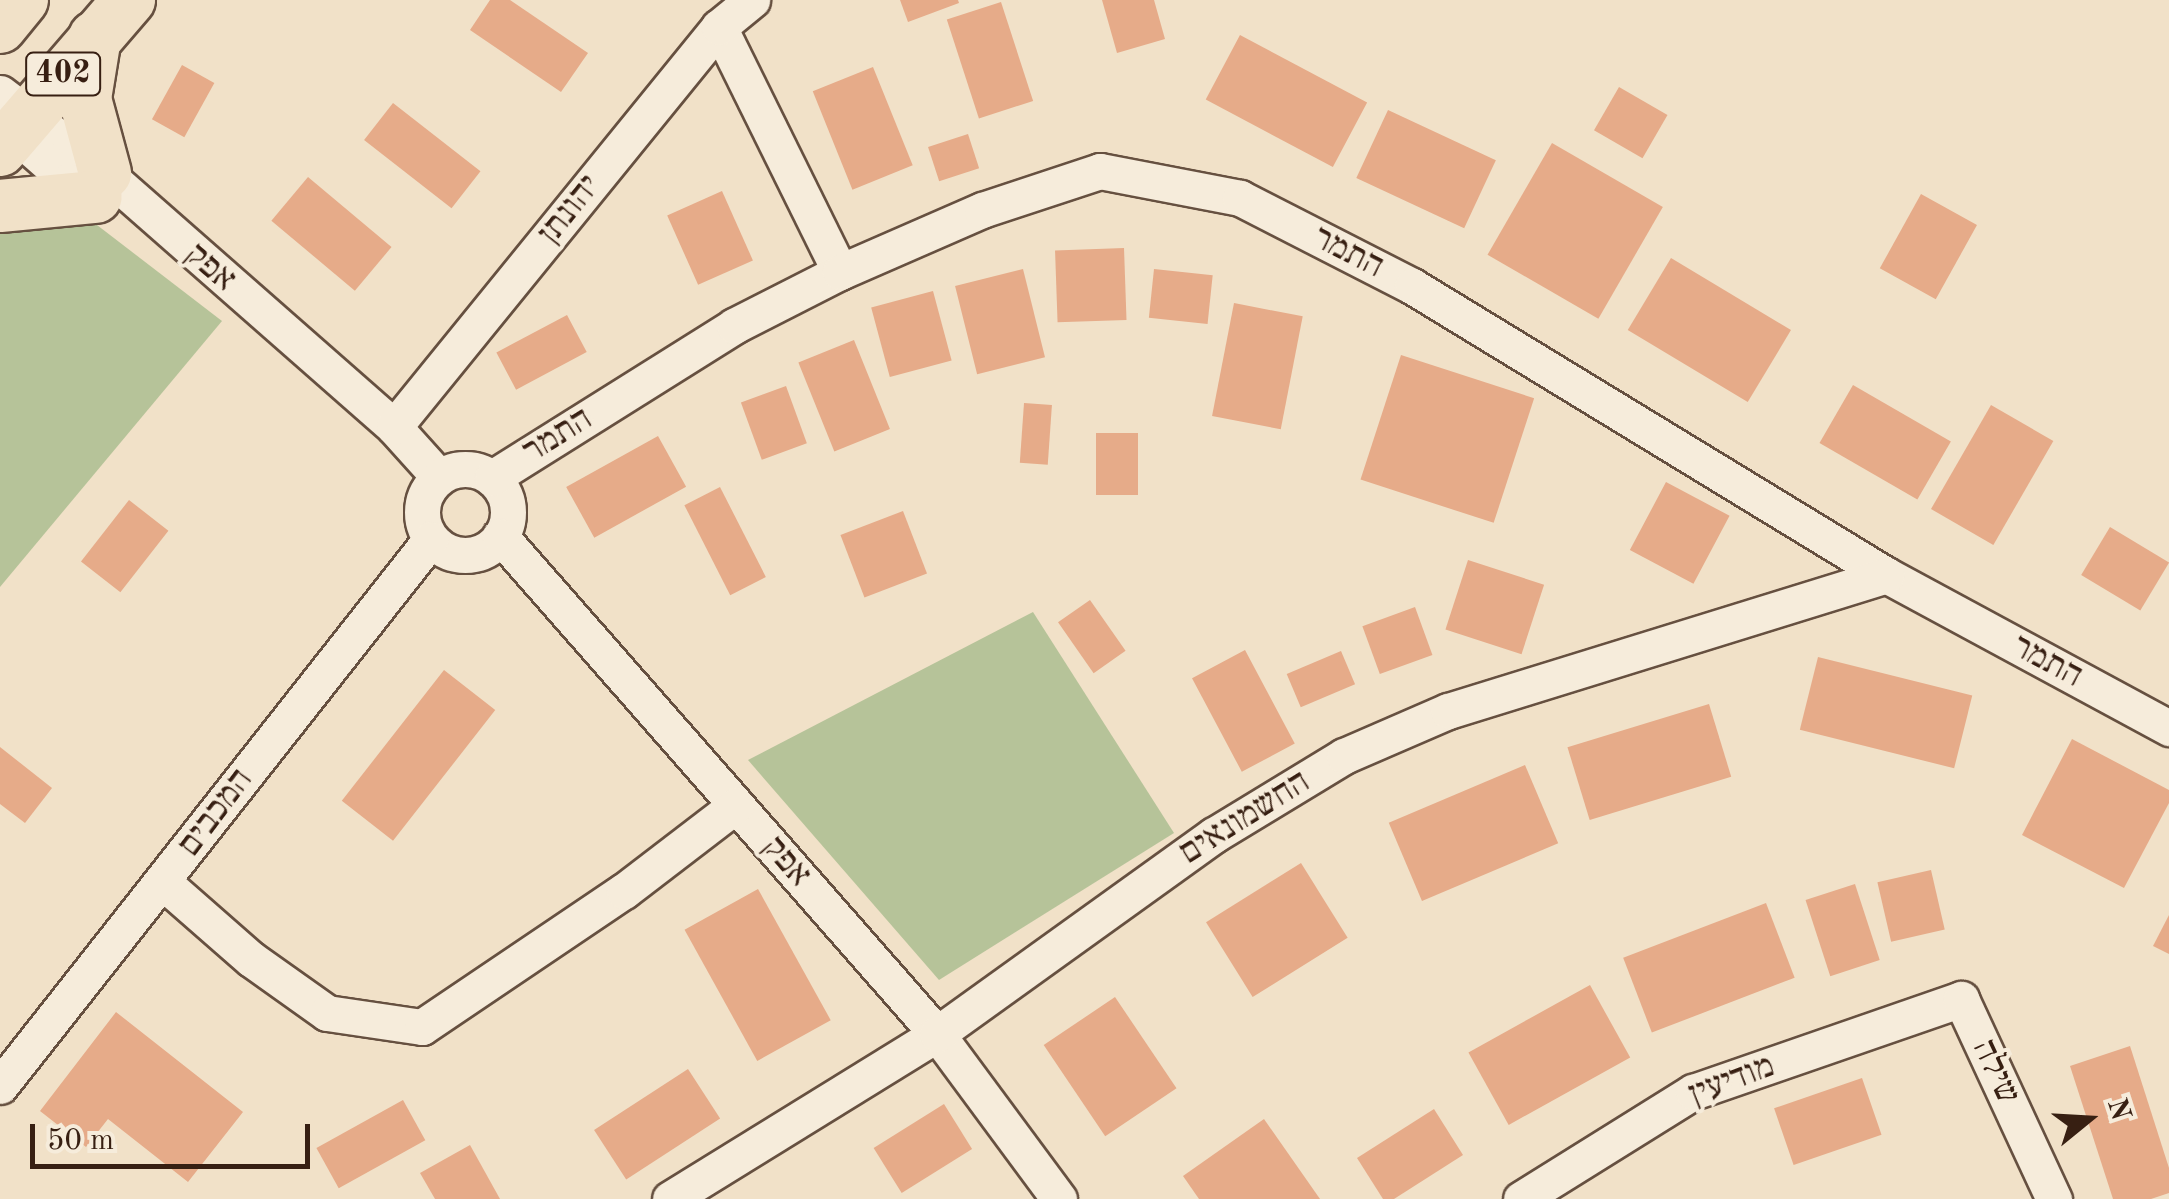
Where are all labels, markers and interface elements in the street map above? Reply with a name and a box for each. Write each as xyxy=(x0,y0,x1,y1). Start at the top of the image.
road number: 402 xyxy=(23,47,103,101)
street label: יהונתן xyxy=(530,167,610,253)
street label: התמר xyxy=(1306,218,1390,288)
street label: אפק xyxy=(176,235,244,301)
street label: התמר xyxy=(516,399,600,473)
street label: התמר xyxy=(2005,626,2089,698)
street label: המכבים xyxy=(169,761,263,865)
street label: החשמונאים xyxy=(1172,761,1318,875)
street label: אפק xyxy=(753,828,819,896)
street label: שילה xyxy=(1962,1033,2028,1111)
street label: מודיעין xyxy=(1683,1046,1781,1116)
north arrow xyxy=(2039,1069,2139,1169)
text: N xyxy=(2101,1095,2134,1124)
scale bar xyxy=(35,1104,315,1166)
text: 50 m xyxy=(47,1126,114,1156)

